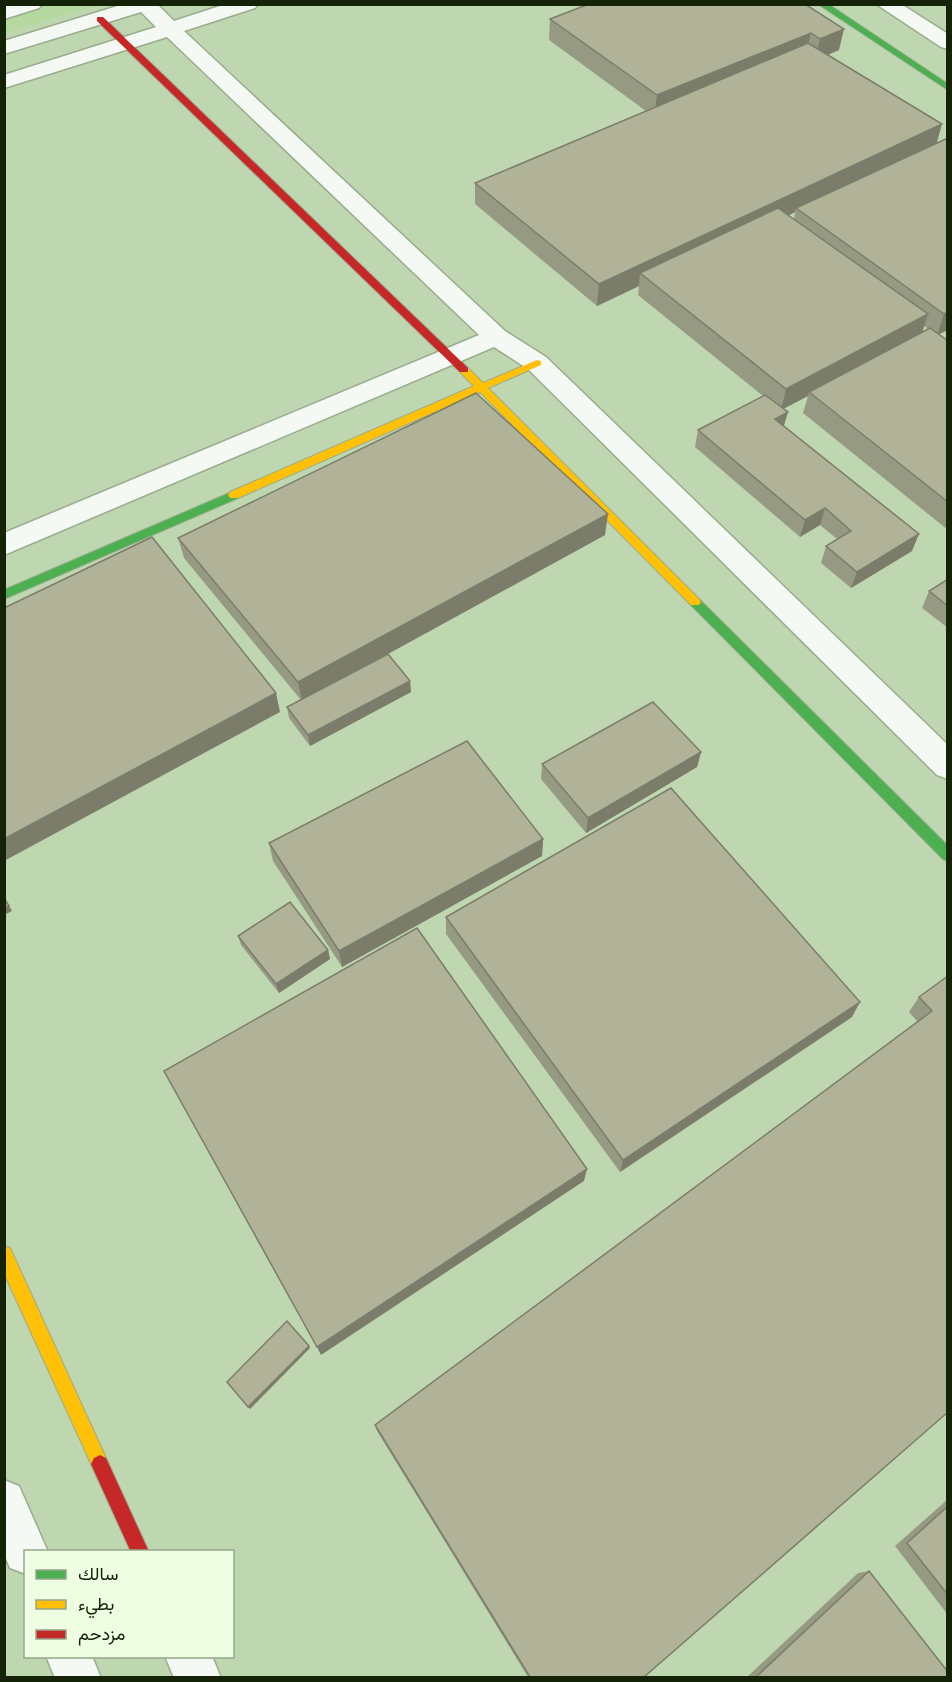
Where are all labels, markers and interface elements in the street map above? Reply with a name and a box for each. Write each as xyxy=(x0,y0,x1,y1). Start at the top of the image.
legend xyxy=(24,1550,234,1658)
text: سالك xyxy=(78,1564,118,1587)
text: بطيء xyxy=(78,1594,114,1619)
text: مزدحم xyxy=(78,1624,125,1647)

